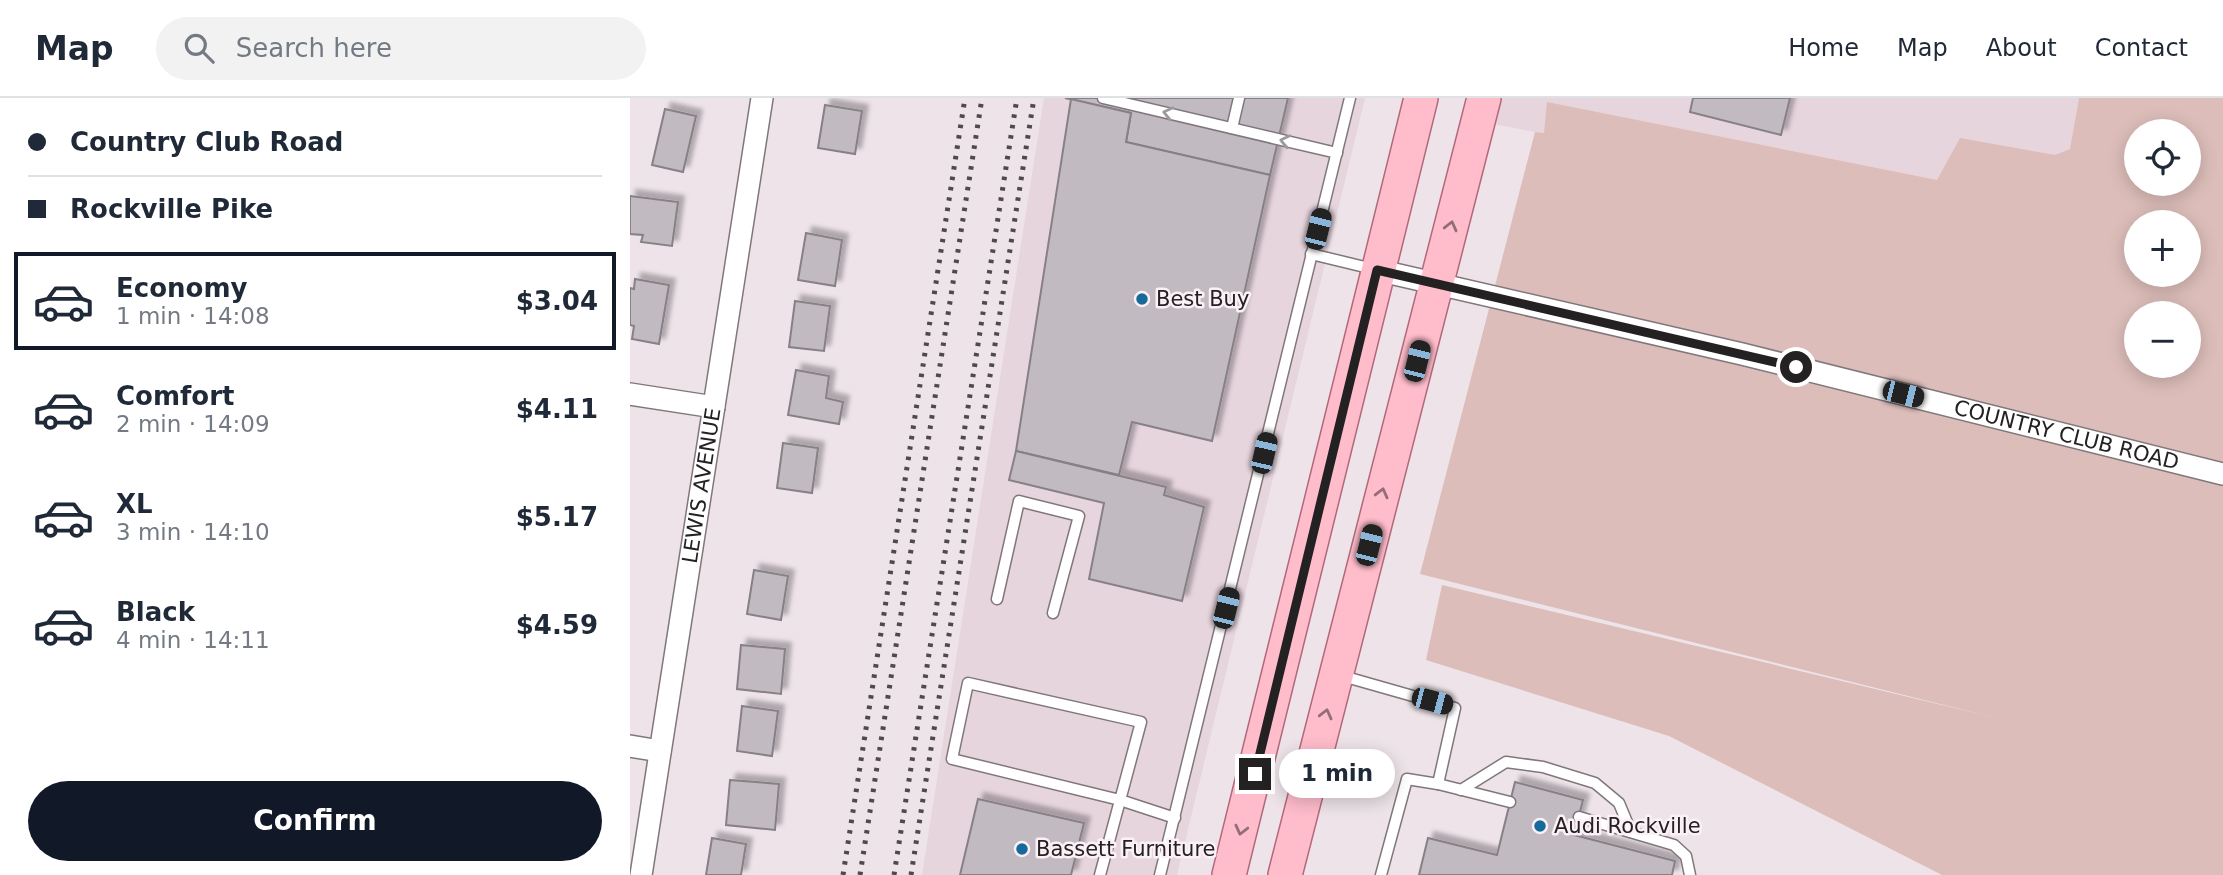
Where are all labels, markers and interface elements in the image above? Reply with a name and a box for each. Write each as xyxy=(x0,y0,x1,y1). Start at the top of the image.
search box xyxy=(156,17,646,80)
text: Map xyxy=(35,29,114,68)
icon: search xyxy=(180,29,218,67)
text: Search here xyxy=(236,33,392,63)
text: Home xyxy=(1788,34,1859,62)
text: Map xyxy=(1897,34,1948,62)
text: About xyxy=(1986,34,2057,62)
text: Contact xyxy=(2095,34,2188,62)
one-way arrow xyxy=(1162,107,1174,121)
map controls xyxy=(2124,119,2201,378)
button: locate xyxy=(2124,119,2201,196)
text: Country Club Road xyxy=(70,127,343,157)
one-way arrow xyxy=(1279,134,1291,149)
text: Rockville Pike xyxy=(70,194,273,224)
car xyxy=(1303,206,1334,252)
button: + xyxy=(2124,210,2201,287)
one-way arrow xyxy=(1443,220,1457,232)
icon: car xyxy=(32,270,95,333)
text: Economy xyxy=(116,273,247,303)
text: $3.04 xyxy=(516,286,598,316)
place label: Best Buy xyxy=(1156,287,1249,311)
marker: Best Buy xyxy=(1134,291,1150,307)
button: − xyxy=(2124,301,2201,378)
text: 1 min · 14:08 xyxy=(116,303,270,329)
car xyxy=(1402,338,1433,384)
route start xyxy=(1780,351,1812,383)
icon: car xyxy=(32,378,95,441)
car xyxy=(1881,379,1926,409)
text: Comfort xyxy=(116,381,234,411)
text: $4.11 xyxy=(516,394,598,424)
street label: COUNTRY CLUB ROAD xyxy=(1952,395,2181,475)
street label: LEWIS AVENUE xyxy=(678,406,726,565)
text: 2 min · 14:09 xyxy=(116,411,270,437)
car xyxy=(1250,430,1279,476)
icon: car xyxy=(32,486,95,549)
one-way arrow xyxy=(1374,488,1389,500)
text: XL xyxy=(116,489,153,519)
text: $5.17 xyxy=(516,502,598,532)
text: 3 min · 14:10 xyxy=(116,519,270,545)
car xyxy=(1354,522,1385,568)
car xyxy=(1211,585,1242,631)
icon: car xyxy=(32,594,95,657)
text: Black xyxy=(116,597,195,627)
text: $4.59 xyxy=(516,610,598,640)
text: 4 min · 14:11 xyxy=(116,627,270,653)
car xyxy=(1409,685,1456,717)
one-way arrow xyxy=(1318,708,1332,720)
callout: 1 min xyxy=(1280,750,1395,798)
route end xyxy=(1239,758,1271,790)
text: 1 min xyxy=(1301,760,1373,786)
button: Confirm xyxy=(28,781,602,861)
place label: Audi Rockville xyxy=(1554,814,1701,838)
marker: Audi Rockville xyxy=(1532,818,1548,834)
one-way arrow xyxy=(1235,824,1249,836)
place label: Bassett Furniture xyxy=(1036,837,1216,861)
marker: Bassett Furniture xyxy=(1014,841,1030,857)

